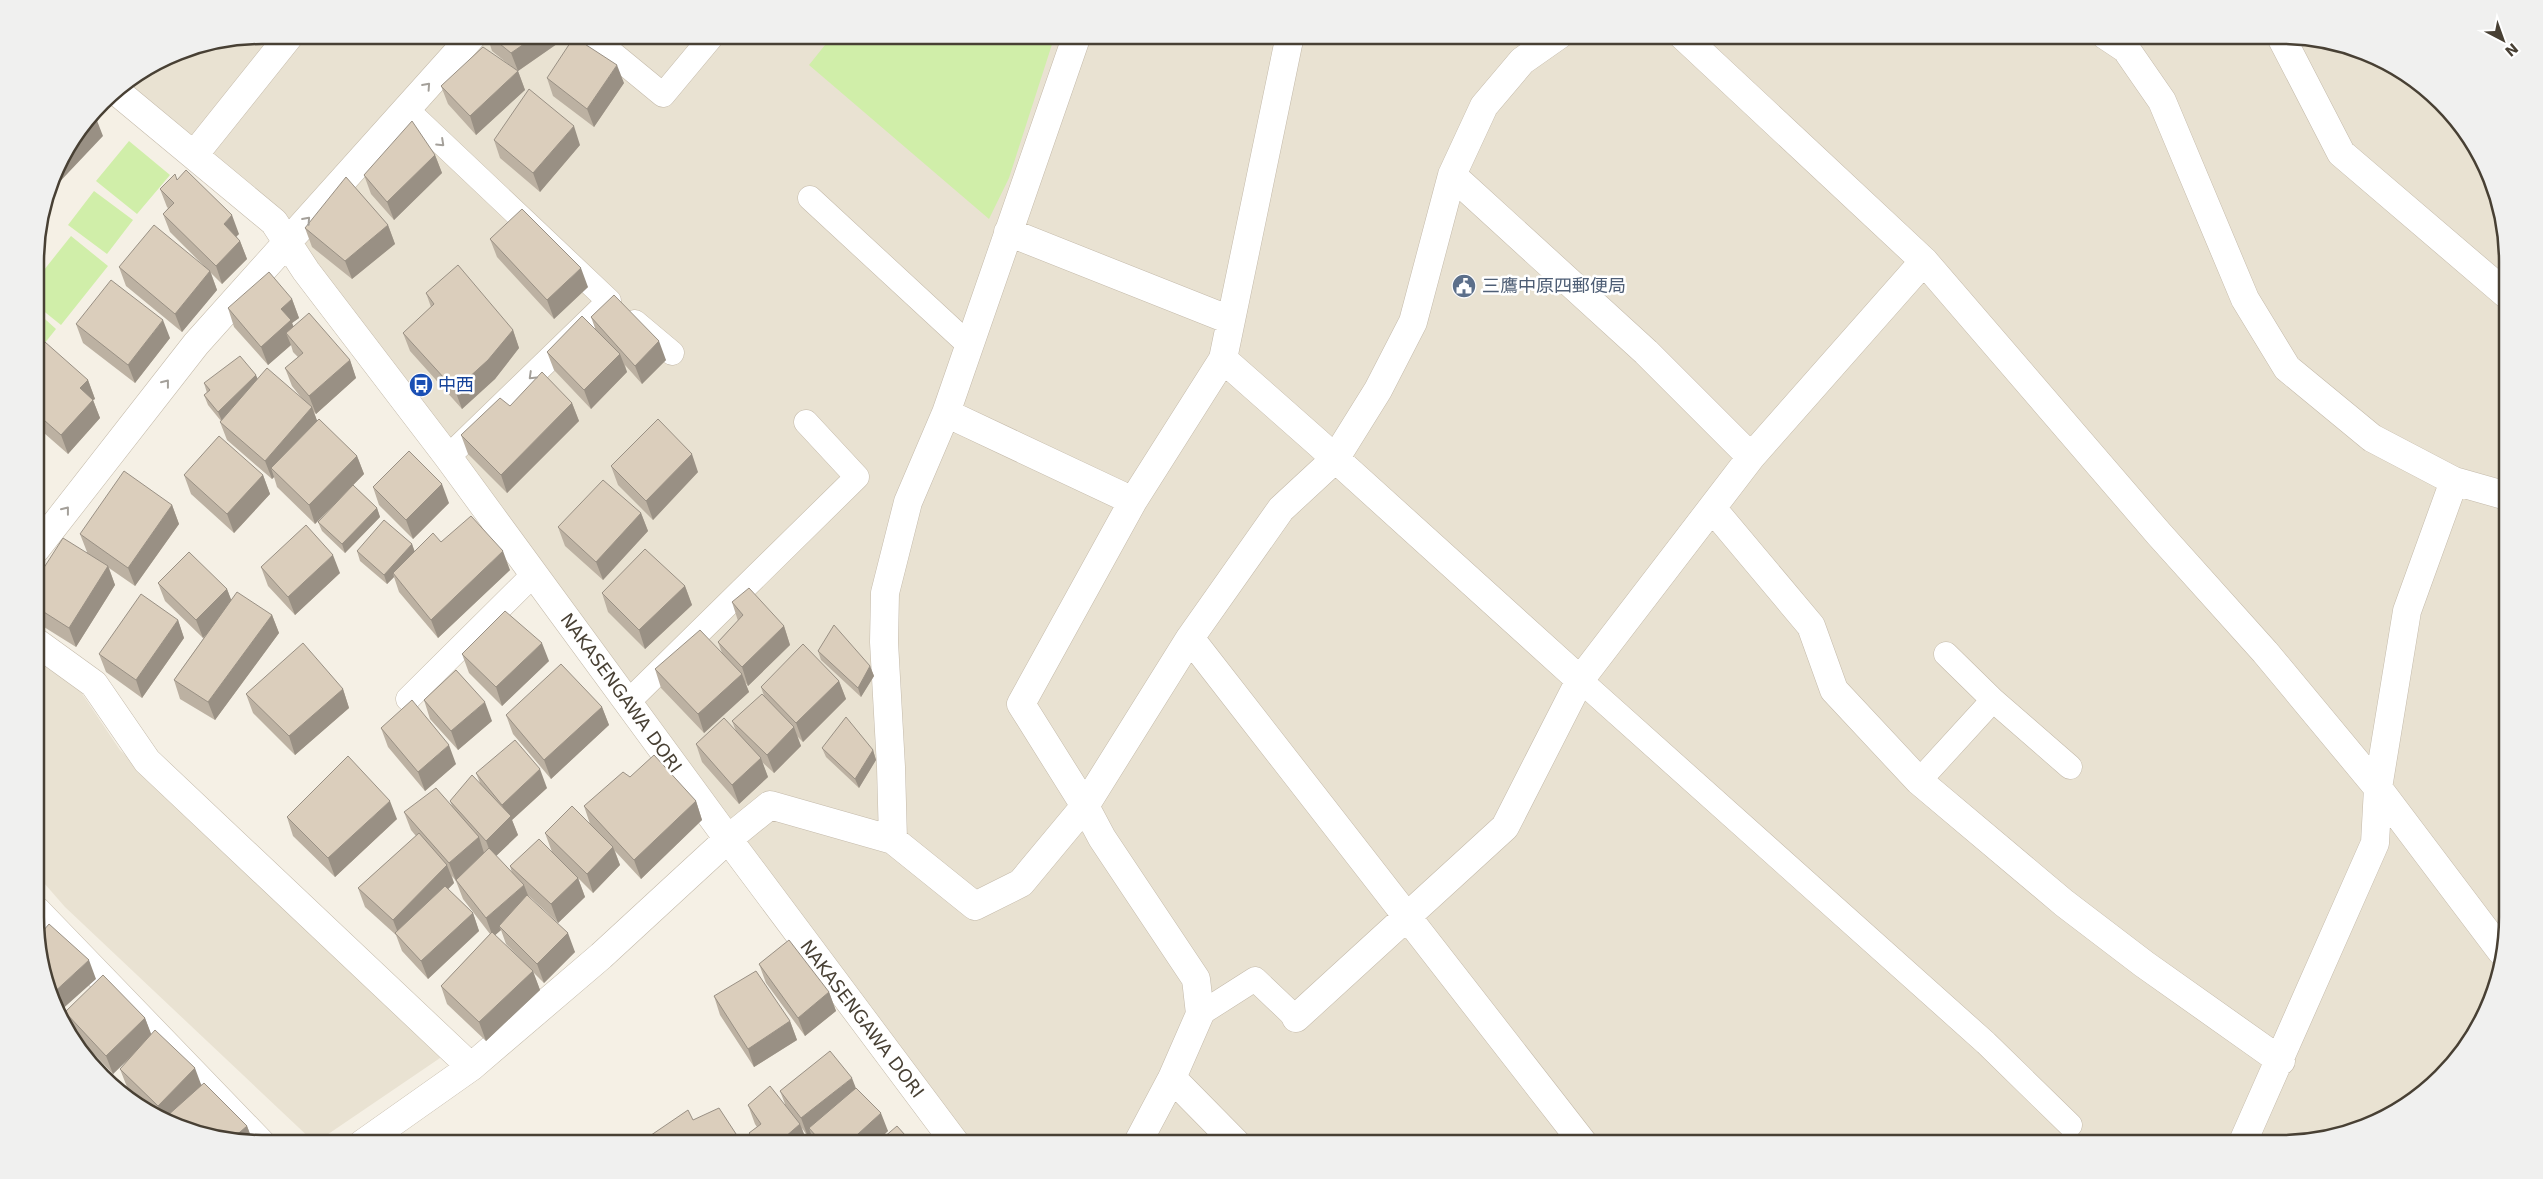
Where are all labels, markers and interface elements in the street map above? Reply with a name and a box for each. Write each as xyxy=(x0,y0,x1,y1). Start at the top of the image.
north arrow xyxy=(2478,15,2528,65)
text: N xyxy=(2502,40,2521,60)
one-way arrow xyxy=(421,83,430,92)
one-way arrow xyxy=(436,137,445,146)
one-way arrow xyxy=(301,217,310,226)
public building icon: 三鷹中原四郵便局 xyxy=(1451,273,1477,299)
place label: 三鷹中原四郵便局 xyxy=(1482,275,1626,296)
one-way arrow xyxy=(529,370,538,379)
bus stop icon: 中西 xyxy=(408,372,434,398)
place label: 中西 xyxy=(438,374,474,395)
one-way arrow xyxy=(160,379,169,388)
one-way arrow xyxy=(60,507,68,516)
street label: NAKASENGAWA DORI xyxy=(557,609,686,776)
street label: NAKASENGAWA DORI xyxy=(796,936,929,1102)

